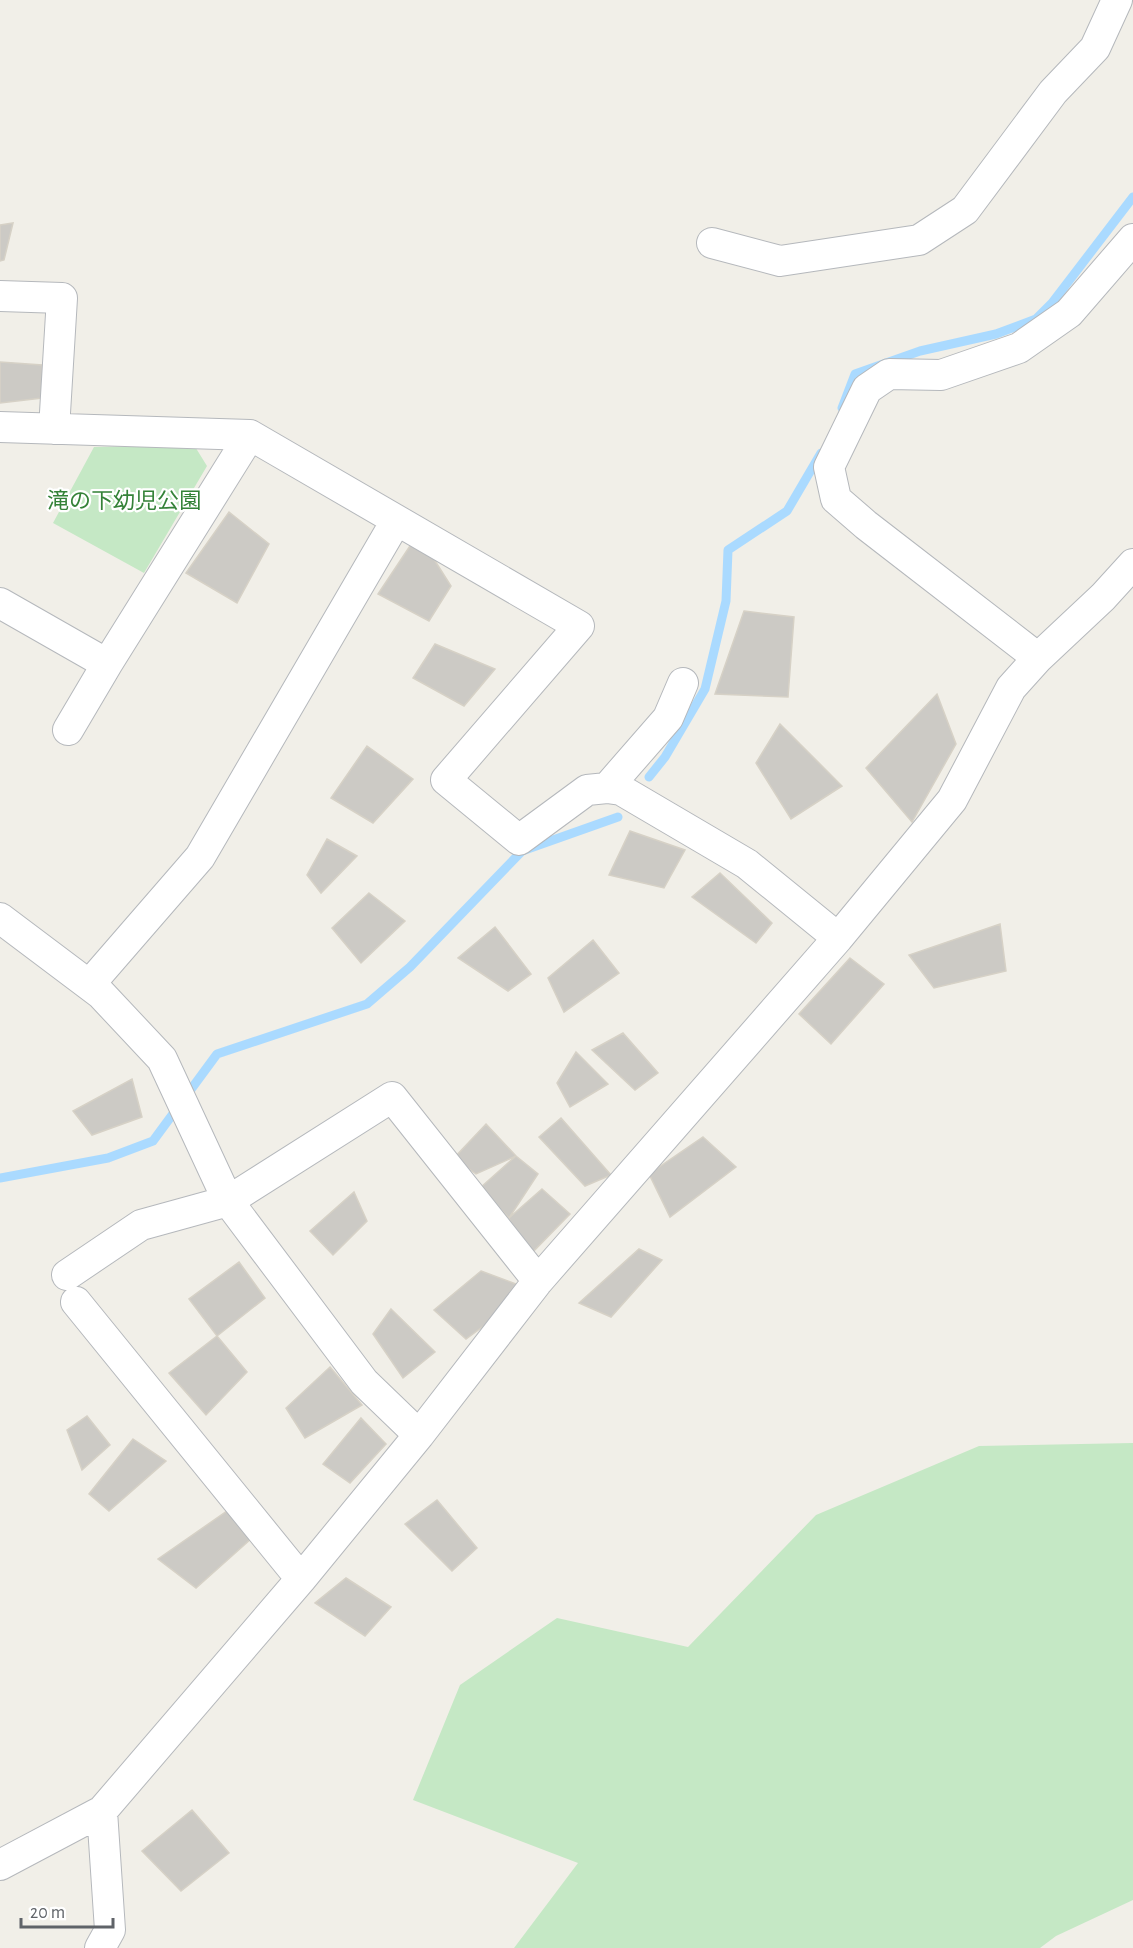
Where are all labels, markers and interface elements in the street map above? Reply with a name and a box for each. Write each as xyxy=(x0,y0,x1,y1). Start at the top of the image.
park label: 滝の下幼児公園 xyxy=(47,489,201,512)
scale bar xyxy=(21,1891,112,1929)
text: 20 m xyxy=(30,1904,65,1922)

